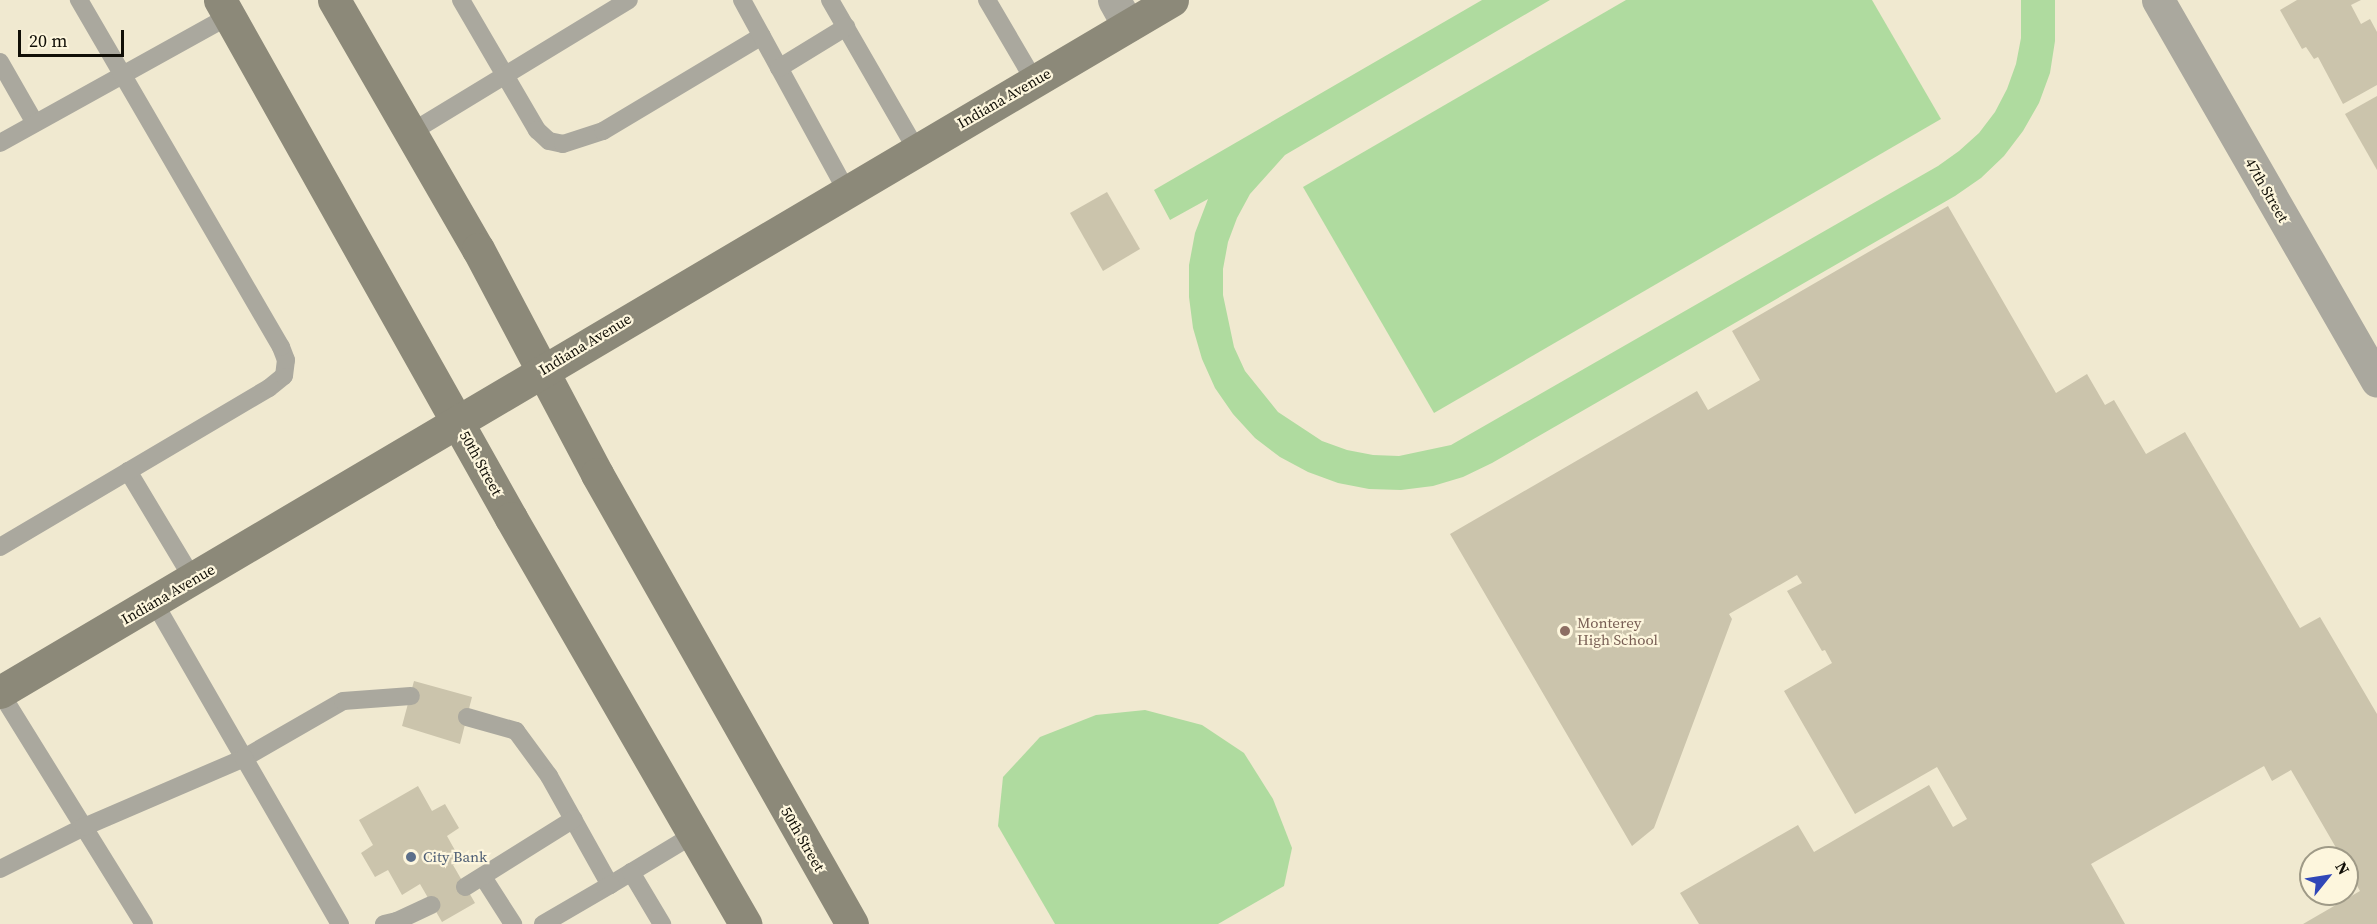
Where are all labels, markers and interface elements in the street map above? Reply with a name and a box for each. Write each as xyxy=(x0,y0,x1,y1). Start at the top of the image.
scale bar xyxy=(21,18,128,56)
text: 20 m xyxy=(29,28,67,53)
street label: Indiana Avenue xyxy=(954,64,1054,132)
street label: 47th Street xyxy=(2241,155,2293,225)
street label: Indiana Avenue xyxy=(536,309,634,379)
street label: 50th Street xyxy=(456,428,506,498)
street label: Indiana Avenue xyxy=(118,560,218,628)
place label: Monterey High School xyxy=(1577,613,1658,648)
marker: Monterey High School xyxy=(1558,624,1572,638)
street label: 50th Street xyxy=(777,804,829,874)
north arrow xyxy=(2299,846,2359,906)
place label: City Bank xyxy=(423,848,487,866)
marker: City Bank xyxy=(404,850,418,864)
text: N xyxy=(2330,857,2355,879)

